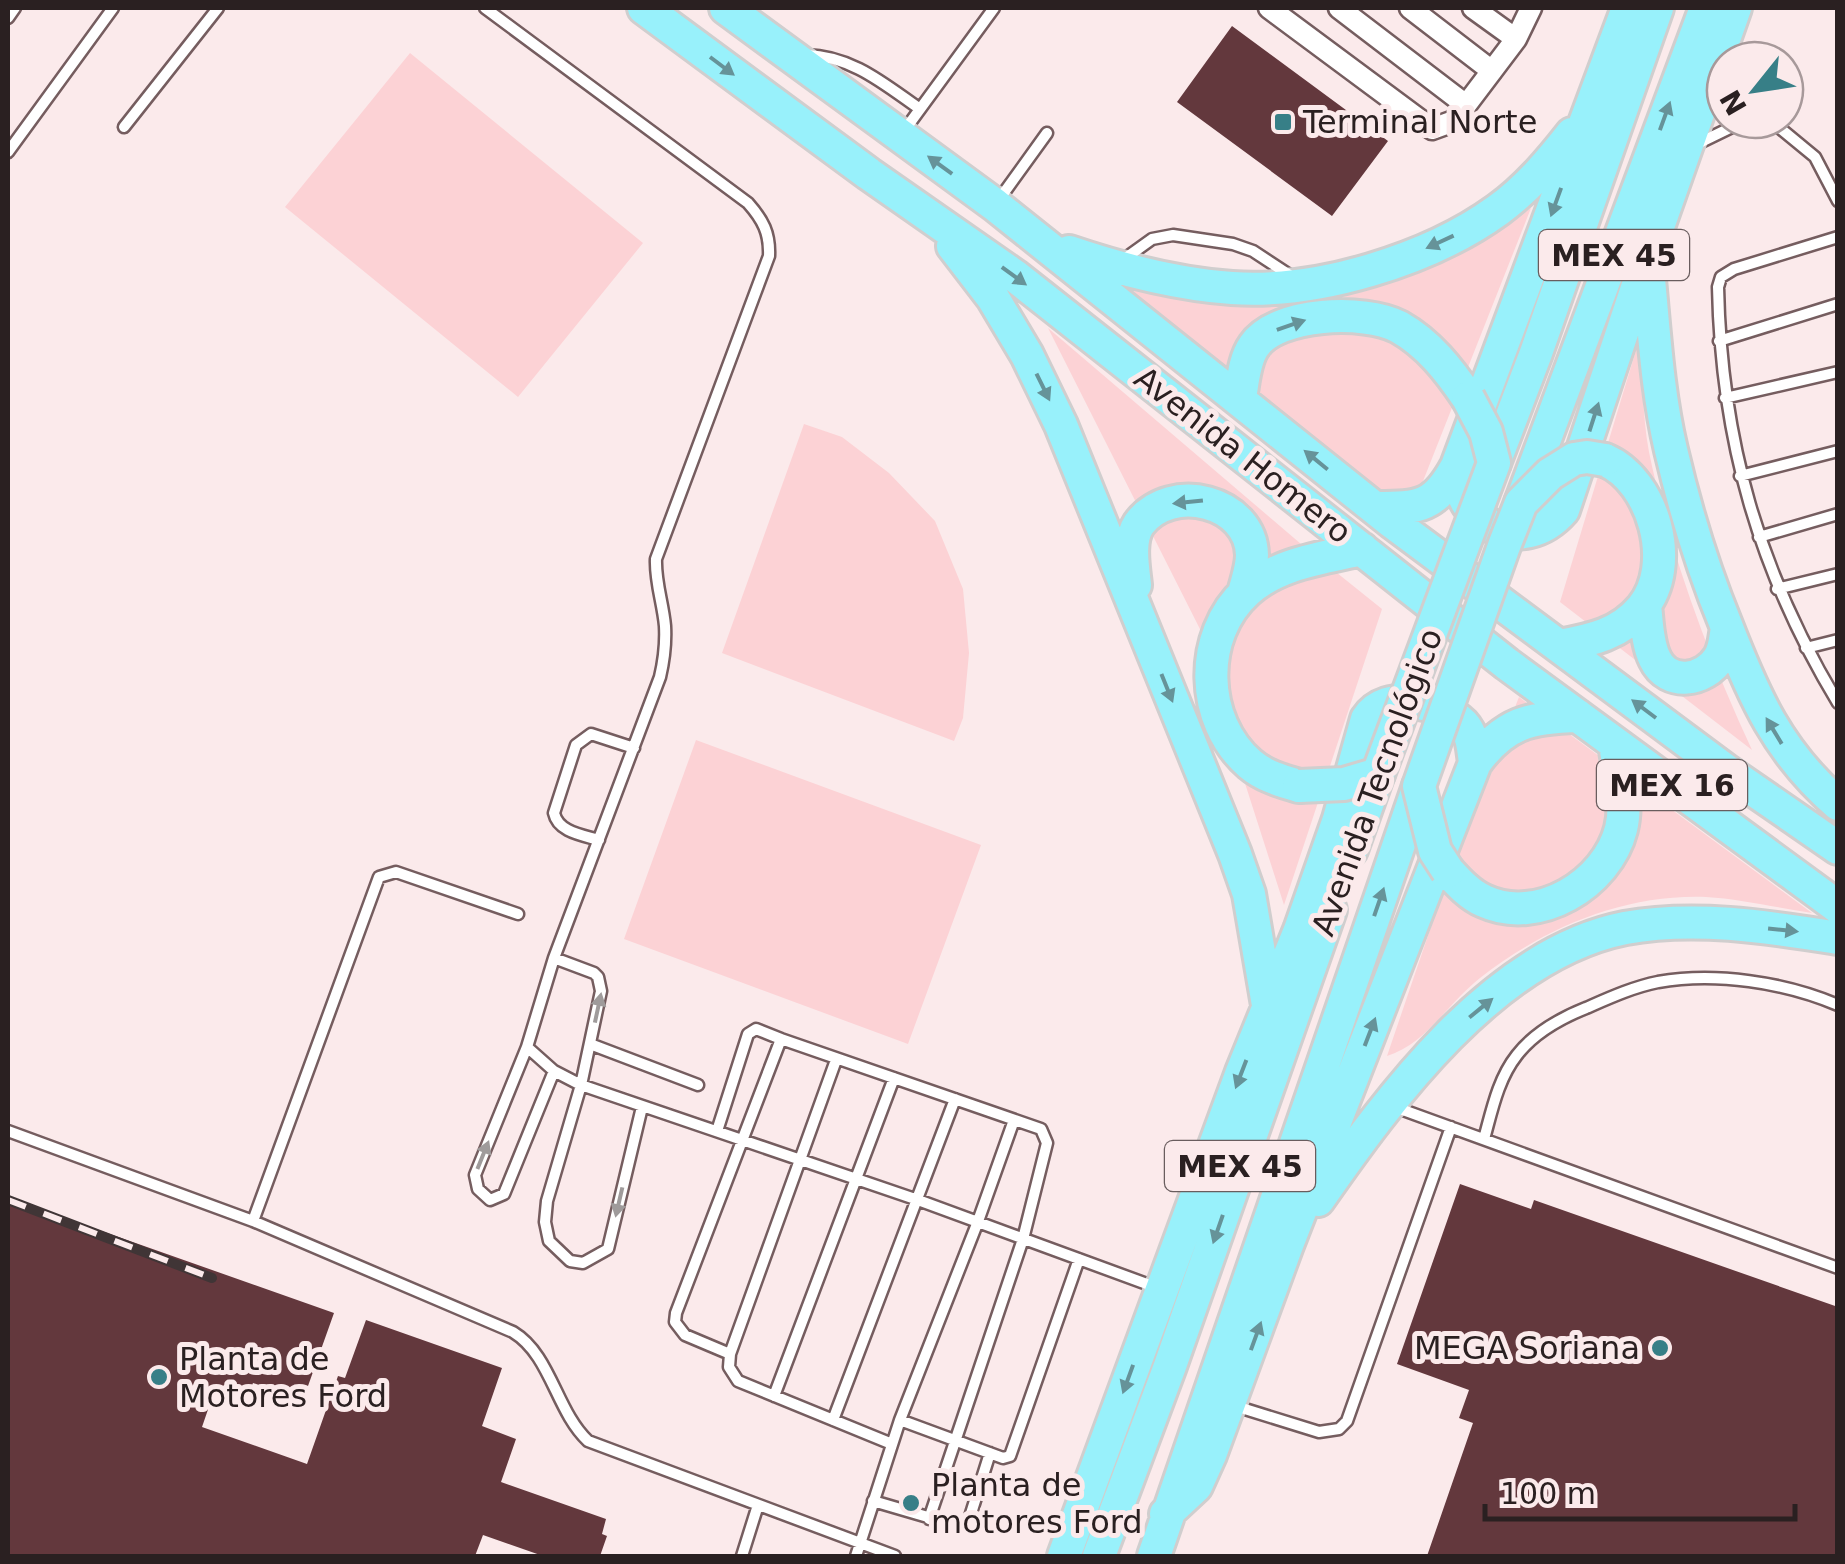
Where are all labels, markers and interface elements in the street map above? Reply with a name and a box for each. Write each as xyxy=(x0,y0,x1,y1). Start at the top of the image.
north arrow xyxy=(1705,40,1805,140)
one-way arrow xyxy=(709,55,735,75)
text: N xyxy=(1714,84,1754,121)
one-way arrow xyxy=(1658,101,1673,131)
place label: Terminal Norte xyxy=(1302,103,1537,141)
marker: Terminal Norte xyxy=(1272,111,1294,133)
one-way arrow xyxy=(927,156,953,175)
one-way arrow xyxy=(1548,187,1563,217)
road number: MEX 45 xyxy=(1539,230,1689,280)
one-way arrow xyxy=(1425,234,1455,250)
one-way arrow xyxy=(1001,266,1027,285)
one-way arrow xyxy=(1276,317,1306,332)
street label: Avenida Homero xyxy=(1127,359,1359,551)
one-way arrow xyxy=(1034,373,1051,402)
one-way arrow xyxy=(1588,401,1603,431)
one-way arrow xyxy=(1304,450,1329,471)
one-way arrow xyxy=(1172,494,1203,510)
street label: Avenida Tecnológico xyxy=(1304,623,1450,941)
one-way arrow xyxy=(1160,673,1176,703)
one-way arrow xyxy=(1631,700,1657,720)
one-way arrow xyxy=(1766,717,1783,745)
road number: MEX 16 xyxy=(1597,760,1747,810)
one-way arrow xyxy=(1372,886,1387,916)
one-way arrow xyxy=(1767,922,1799,938)
one-way arrow xyxy=(590,992,606,1023)
one-way arrow xyxy=(1468,998,1493,1019)
one-way arrow xyxy=(1363,1017,1379,1047)
one-way arrow xyxy=(1233,1059,1248,1089)
one-way arrow xyxy=(475,1139,491,1169)
road number: MEX 45 xyxy=(1165,1141,1315,1191)
one-way arrow xyxy=(611,1187,626,1218)
one-way arrow xyxy=(1210,1215,1225,1245)
one-way arrow xyxy=(1249,1321,1264,1351)
place label: MEGA Soriana xyxy=(1414,1329,1640,1367)
marker: MEGA Soriana xyxy=(1649,1337,1671,1359)
place label: Planta de Motores Ford xyxy=(179,1340,387,1415)
one-way arrow xyxy=(1120,1364,1135,1394)
marker: Planta de Motores Ford xyxy=(148,1366,170,1388)
scale bar xyxy=(1485,1459,1795,1521)
place label: Planta de motores Ford xyxy=(931,1466,1143,1541)
text: 100 m xyxy=(1500,1476,1596,1511)
marker: Planta de motores Ford xyxy=(900,1492,922,1514)

